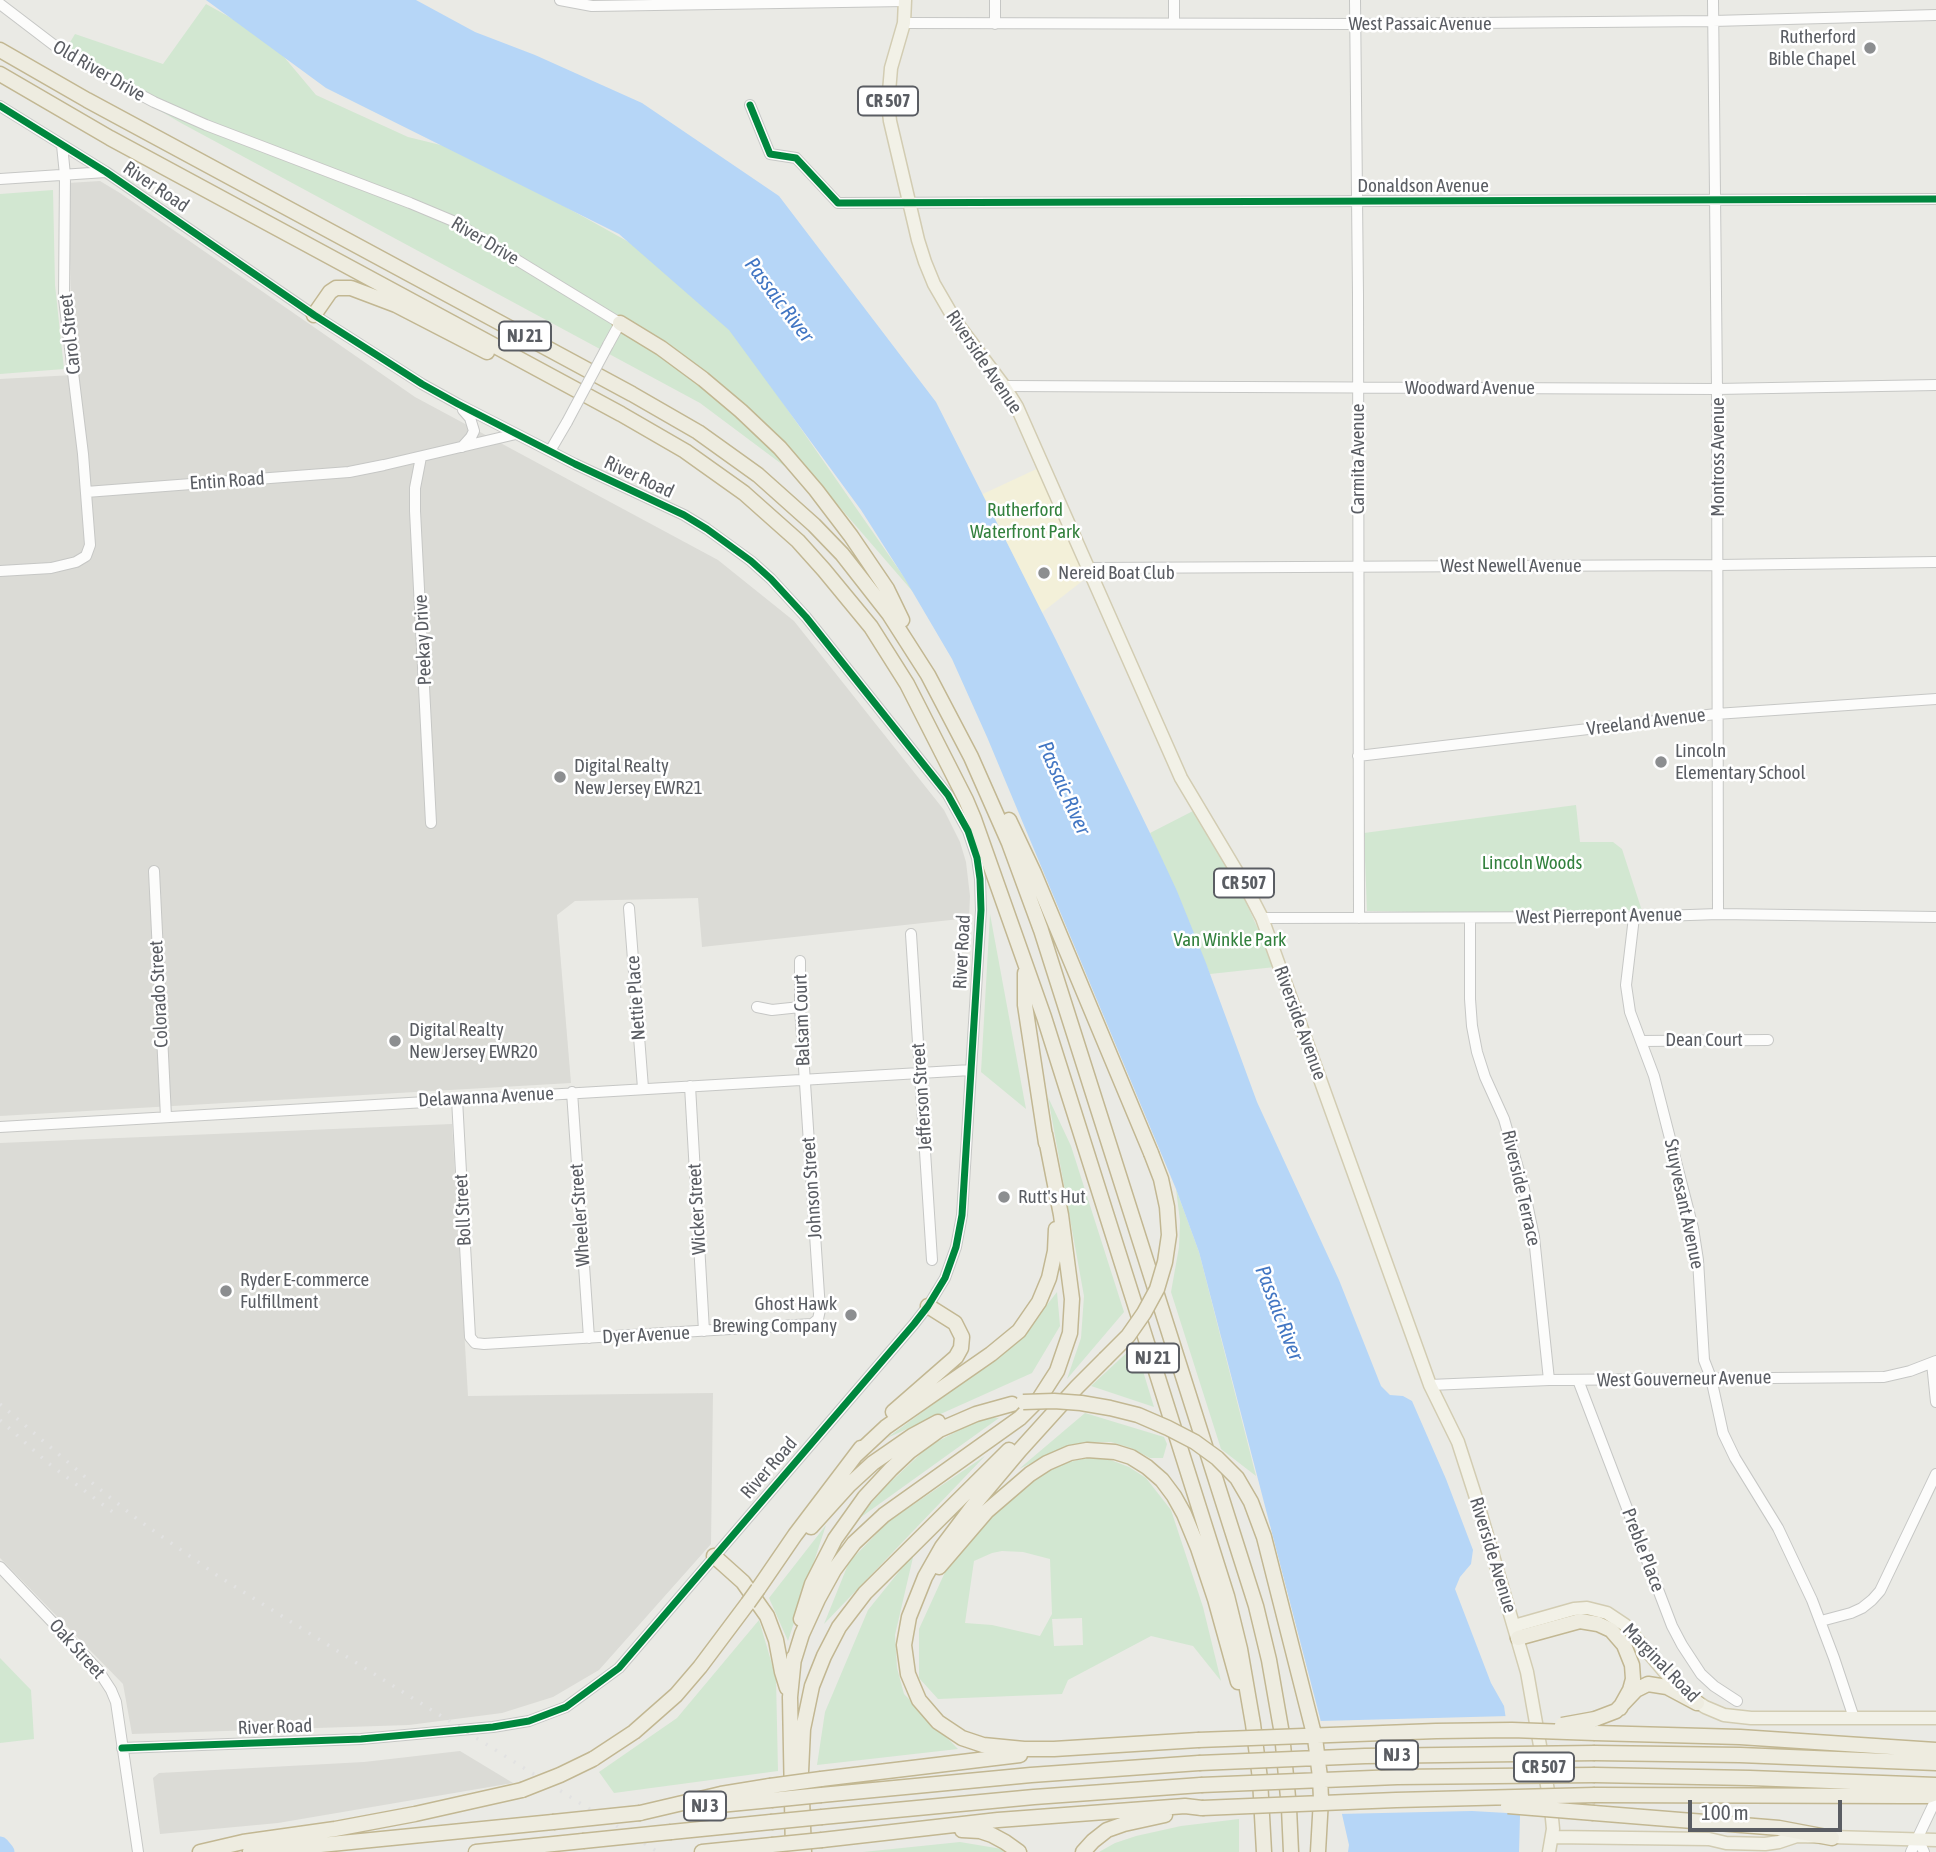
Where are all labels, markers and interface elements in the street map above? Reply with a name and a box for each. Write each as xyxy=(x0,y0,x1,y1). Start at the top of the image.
street label: West Passaic Avenue xyxy=(1348,13,1492,35)
place label: Rutherford Bible Chapel xyxy=(1768,26,1856,70)
street label: Old River Drive xyxy=(49,35,149,107)
marker: Rutherford Bible Chapel xyxy=(1862,40,1878,56)
road number: CR 507 xyxy=(858,86,918,116)
street label: River Road xyxy=(119,157,193,217)
street label: Donaldson Avenue xyxy=(1357,175,1489,197)
street label: River Drive xyxy=(447,212,523,270)
water label: Passaic River xyxy=(739,253,819,347)
street label: Carol Street xyxy=(54,292,86,376)
street label: Riverside Avenue xyxy=(941,306,1027,418)
road number: NJ 21 xyxy=(499,322,551,350)
street label: Woodward Avenue xyxy=(1405,377,1535,399)
street label: Montross Avenue xyxy=(1707,397,1729,517)
street label: Carmita Avenue xyxy=(1347,404,1369,514)
street label: River Road xyxy=(600,451,678,503)
street label: Entin Road xyxy=(189,467,265,495)
park label: Rutherford Waterfront Park xyxy=(970,499,1080,543)
street label: West Newell Avenue xyxy=(1440,555,1582,577)
place label: Nereid Boat Club xyxy=(1058,562,1175,584)
marker: Nereid Boat Club xyxy=(1036,565,1052,581)
street label: Peekay Drive xyxy=(409,594,437,686)
street label: Vreeland Avenue xyxy=(1585,703,1707,741)
water label: Passaic River xyxy=(1032,737,1096,839)
place label: Lincoln Elementary School xyxy=(1675,740,1806,784)
marker: Lincoln Elementary School xyxy=(1653,754,1669,770)
place label: Digital Realty New Jersey EWR21 xyxy=(574,755,703,799)
marker: Digital Realty New Jersey EWR21 xyxy=(552,769,568,785)
park label: Lincoln Woods xyxy=(1482,852,1582,874)
road number: CR 507 xyxy=(1214,868,1274,898)
street label: West Pierrepont Avenue xyxy=(1516,903,1682,929)
street label: River Road xyxy=(949,914,975,990)
park label: Van Winkle Park xyxy=(1174,929,1286,951)
street label: Colorado Street xyxy=(145,940,173,1048)
street label: Nettie Place xyxy=(622,955,650,1041)
street label: Riverside Avenue xyxy=(1269,963,1331,1083)
street label: Balsam Court xyxy=(789,974,815,1066)
place label: Digital Realty New Jersey EWR20 xyxy=(409,1019,538,1063)
street label: Dean Court xyxy=(1665,1029,1743,1051)
marker: Digital Realty New Jersey EWR20 xyxy=(387,1033,403,1049)
street label: Jefferson Street xyxy=(907,1042,937,1152)
street label: Delawanna Avenue xyxy=(418,1082,554,1112)
street label: Riverside Terrace xyxy=(1497,1128,1545,1248)
street label: Johnson Street xyxy=(797,1136,827,1240)
street label: Stuyvesant Avenue xyxy=(1659,1137,1709,1271)
street label: Wheeler Street xyxy=(565,1163,595,1267)
street label: Wicker Street xyxy=(683,1163,711,1255)
street label: Boll Street xyxy=(450,1173,476,1247)
place label: Rutt's Hut xyxy=(1018,1186,1086,1208)
marker: Rutt's Hut xyxy=(996,1189,1012,1205)
water label: Passaic River xyxy=(1249,1262,1309,1364)
place label: Ryder E-commerce Fulfillment xyxy=(240,1269,369,1313)
marker: Ryder E-commerce Fulfillment xyxy=(218,1283,234,1299)
place label: Ghost Hawk Brewing Company xyxy=(712,1293,837,1337)
marker: Ghost Hawk Brewing Company xyxy=(843,1307,859,1323)
street label: Dyer Avenue xyxy=(602,1321,690,1349)
road number: NJ 21 xyxy=(1127,1344,1179,1372)
street label: West Gouverneur Avenue xyxy=(1597,1366,1771,1392)
street label: River Road xyxy=(736,1432,802,1504)
street label: Riverside Avenue xyxy=(1465,1494,1521,1616)
street label: Preble Place xyxy=(1617,1505,1669,1595)
street label: Oak Street xyxy=(44,1614,110,1684)
street label: Marginal Road xyxy=(1618,1619,1704,1707)
street label: River Road xyxy=(237,1714,313,1740)
road number: NJ 3 xyxy=(1376,1740,1418,1770)
road number: CR 507 xyxy=(1514,1752,1574,1782)
scale bar xyxy=(1691,1786,1845,1830)
road number: NJ 3 xyxy=(684,1792,726,1820)
text: 100 m xyxy=(1701,1800,1749,1824)

